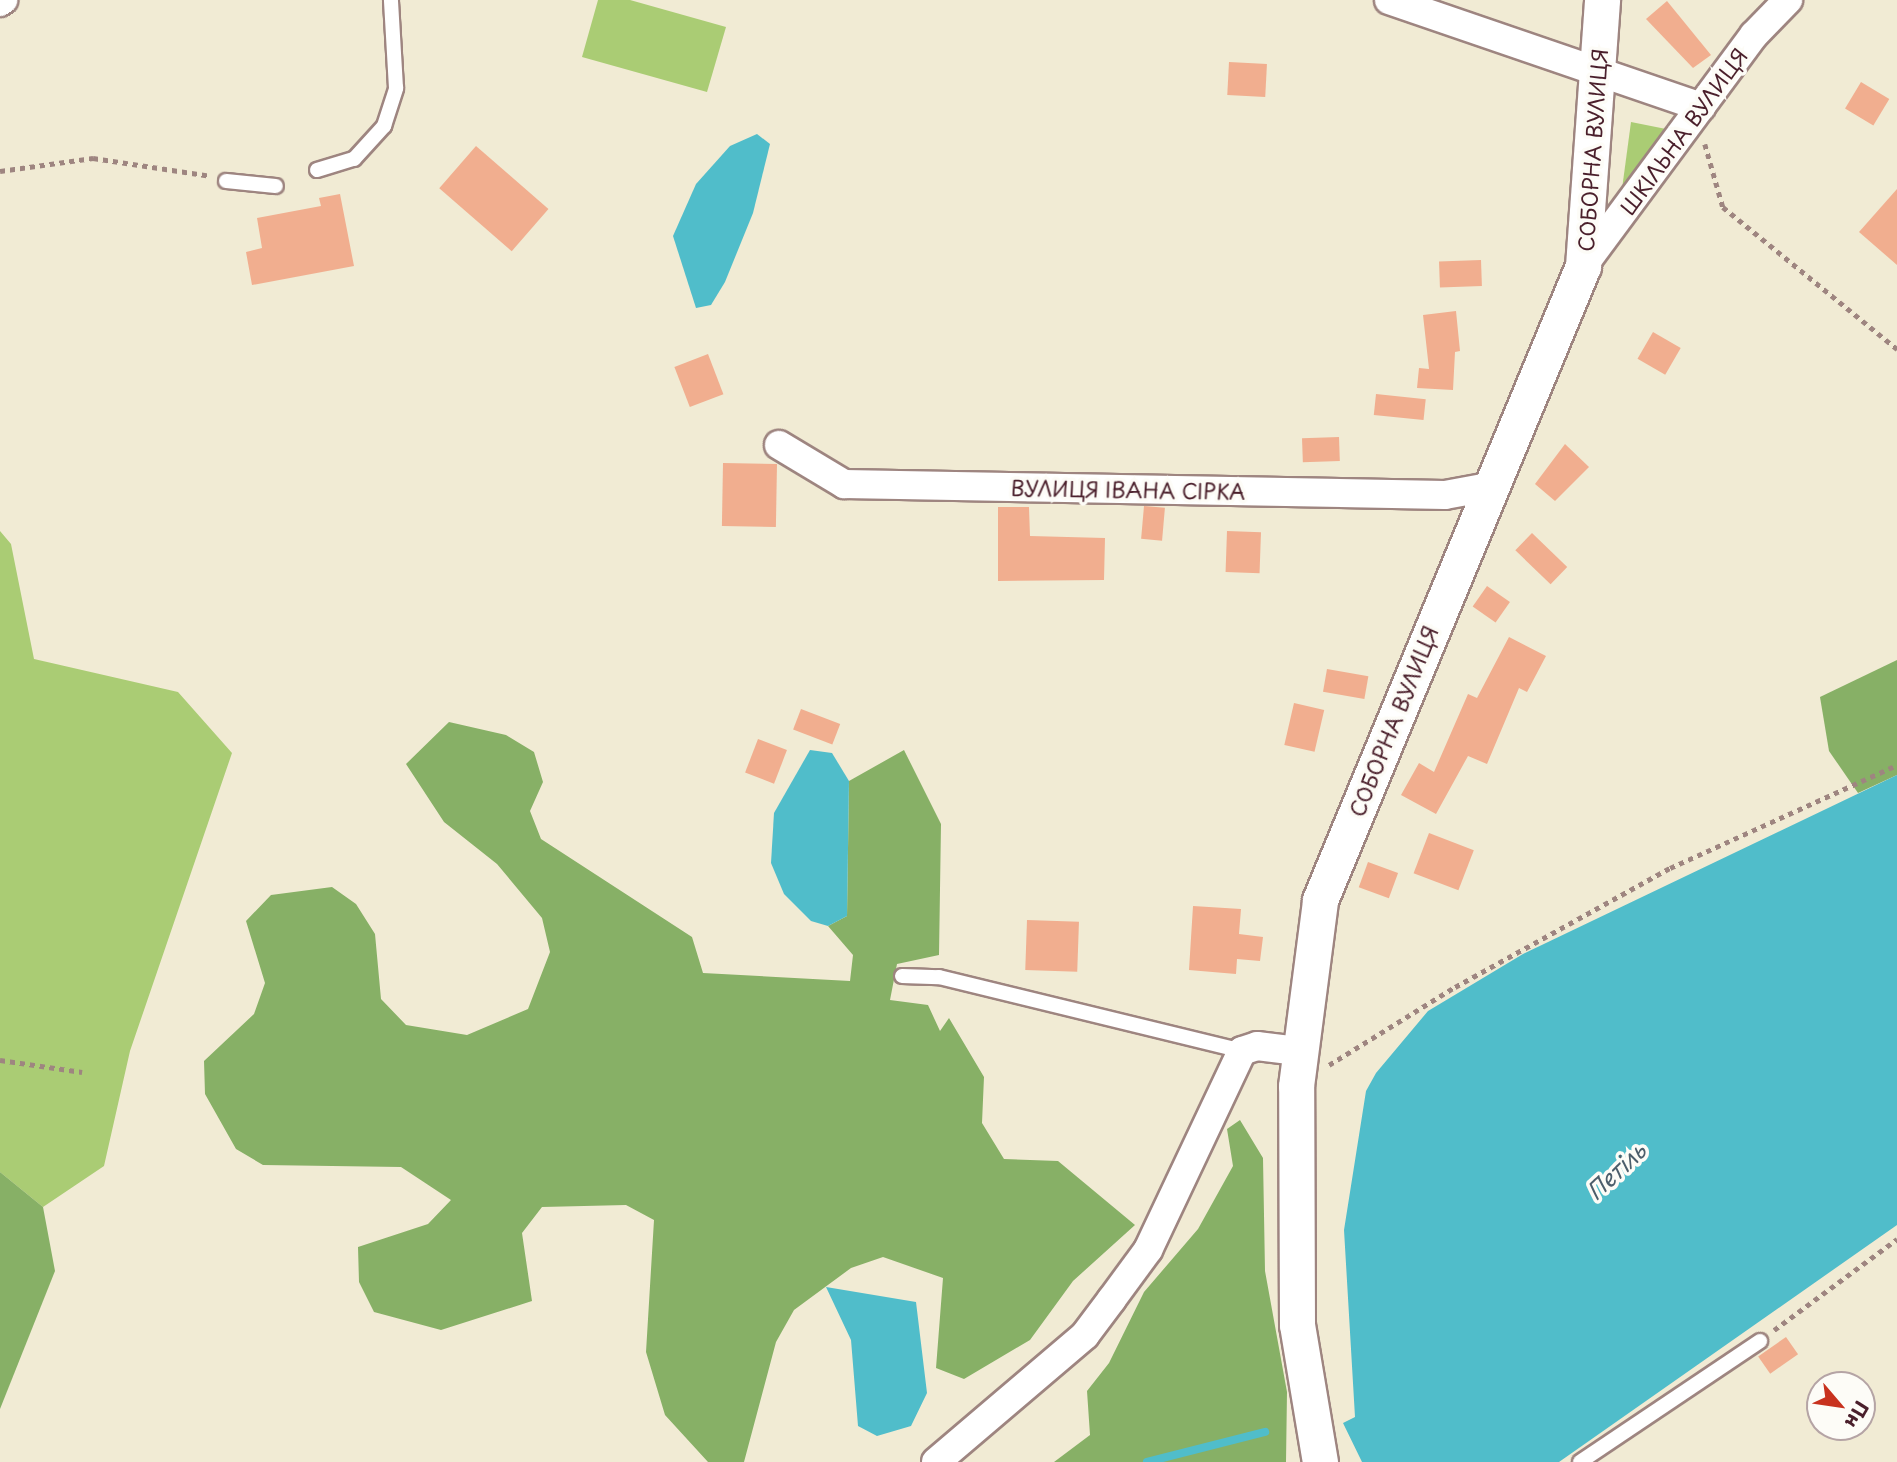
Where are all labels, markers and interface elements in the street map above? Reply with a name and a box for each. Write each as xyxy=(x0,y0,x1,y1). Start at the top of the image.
street label: ШКІЛЬНА ВУЛИЦЯ xyxy=(1614,43,1752,219)
street label: СОБОРНА ВУЛИЦЯ xyxy=(1572,48,1612,252)
street label: ВУЛИЦЯ ІВАНА СІРКА xyxy=(1010,474,1246,504)
street label: СОБОРНА ВУЛИЦЯ xyxy=(1343,622,1443,820)
water label: Петіль xyxy=(1581,1137,1651,1205)
north arrow xyxy=(1806,1371,1876,1441)
text: Пн xyxy=(1839,1396,1877,1434)

